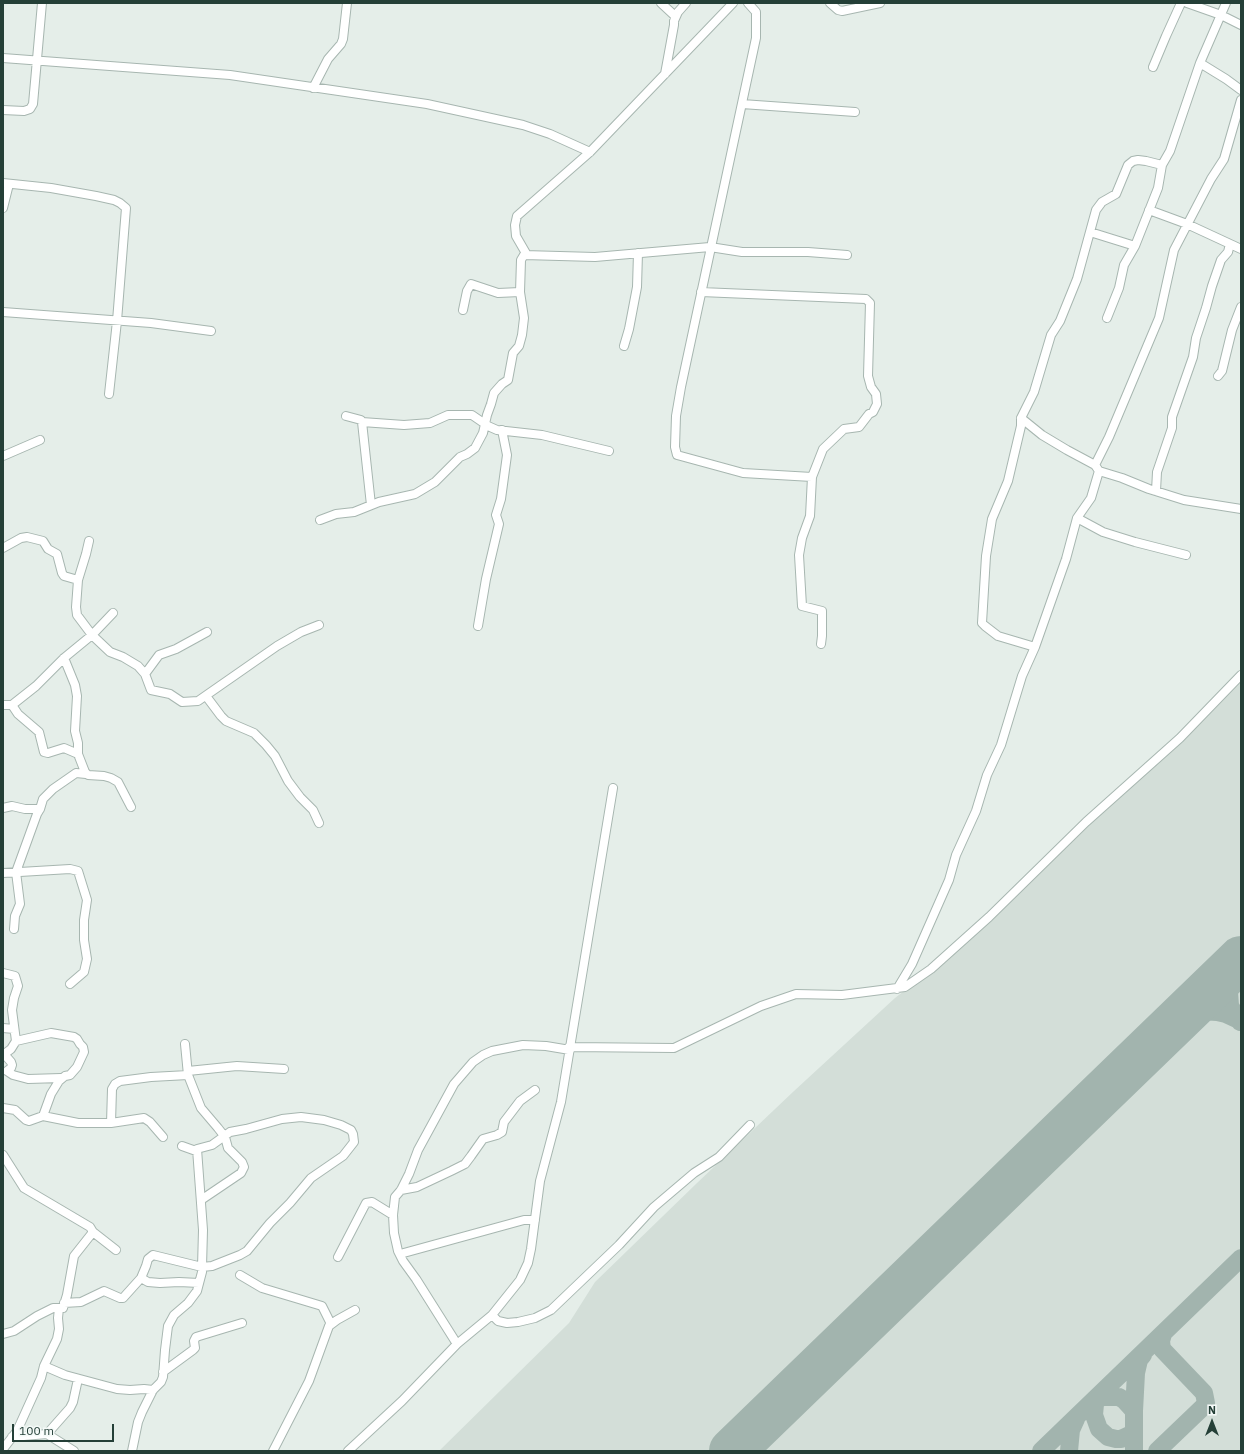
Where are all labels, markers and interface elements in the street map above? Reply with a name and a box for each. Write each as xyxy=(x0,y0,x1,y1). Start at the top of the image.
north arrow xyxy=(1192,1402,1232,1442)
text: N xyxy=(1208,1403,1216,1417)
scale bar xyxy=(14,1416,116,1442)
text: 100 m xyxy=(19,1423,54,1438)

